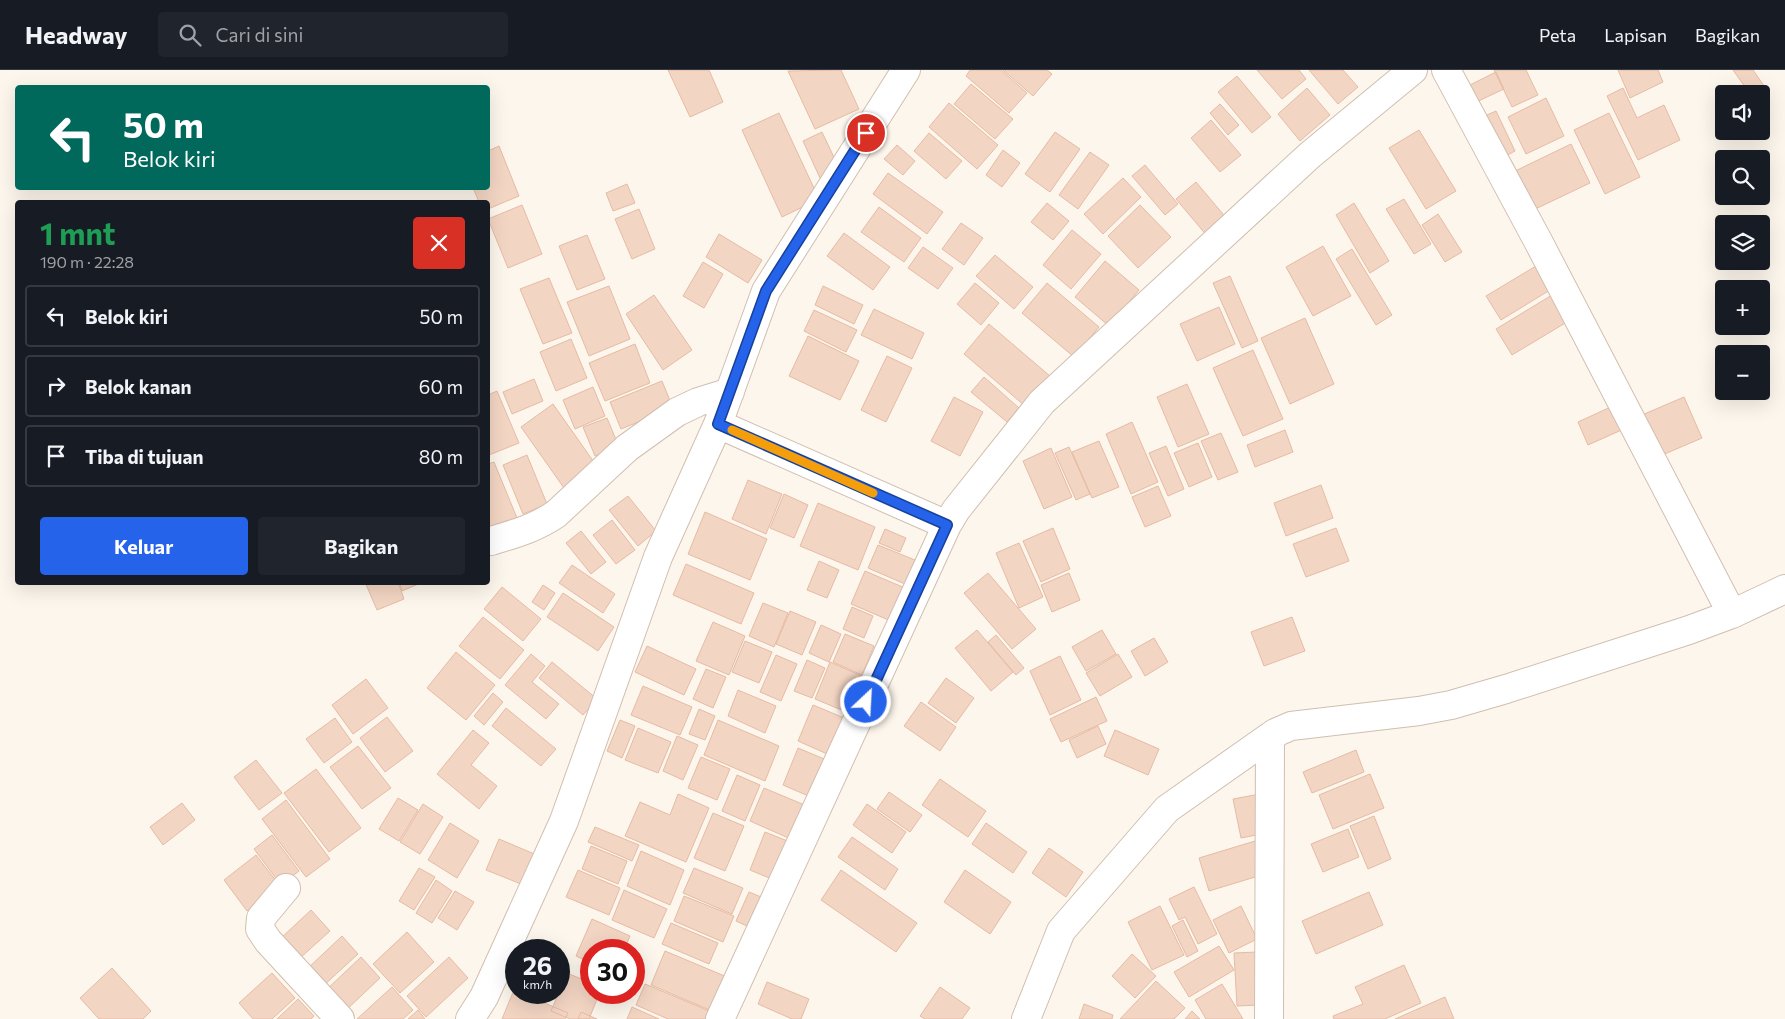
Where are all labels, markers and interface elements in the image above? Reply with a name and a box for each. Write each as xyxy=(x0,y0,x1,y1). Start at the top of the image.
search box xyxy=(158,12,508,57)
text: Headway xyxy=(25,20,128,49)
icon: search xyxy=(176,21,204,49)
text: Cari di sini xyxy=(216,23,303,46)
text: Peta xyxy=(1539,24,1576,46)
text: Lapisan xyxy=(1604,24,1667,46)
text: Bagikan xyxy=(1695,24,1760,46)
map controls xyxy=(1715,85,1770,400)
button: sound xyxy=(1715,85,1770,140)
text: 50 m xyxy=(123,102,204,145)
icon: left xyxy=(40,105,105,170)
pin xyxy=(845,112,887,154)
icon: arrive xyxy=(852,119,880,147)
text: Belok kiri xyxy=(123,145,216,172)
button: search xyxy=(1715,150,1770,205)
text: 1 mnt xyxy=(40,214,116,251)
button: layers xyxy=(1715,215,1770,270)
button: close xyxy=(413,217,465,269)
text: 190 m · 22:28 xyxy=(40,252,134,271)
button: + xyxy=(1715,280,1770,335)
icon: left xyxy=(42,302,70,330)
text: Belok kiri xyxy=(85,305,168,328)
text: 50 m xyxy=(419,305,463,328)
button: − xyxy=(1715,345,1770,400)
icon: right xyxy=(42,372,70,400)
text: Belok kanan xyxy=(85,375,192,398)
text: 60 m xyxy=(419,375,463,398)
icon: arrive xyxy=(42,442,70,470)
text: Tiba di tujuan xyxy=(85,445,203,468)
text: 80 m xyxy=(419,445,463,468)
button: Keluar xyxy=(40,517,248,575)
button: Bagikan xyxy=(258,517,465,575)
position arrow xyxy=(839,675,891,727)
speed limit sign: 30 xyxy=(580,939,645,1004)
text: 26 xyxy=(523,950,552,980)
text: km/h xyxy=(523,977,552,991)

